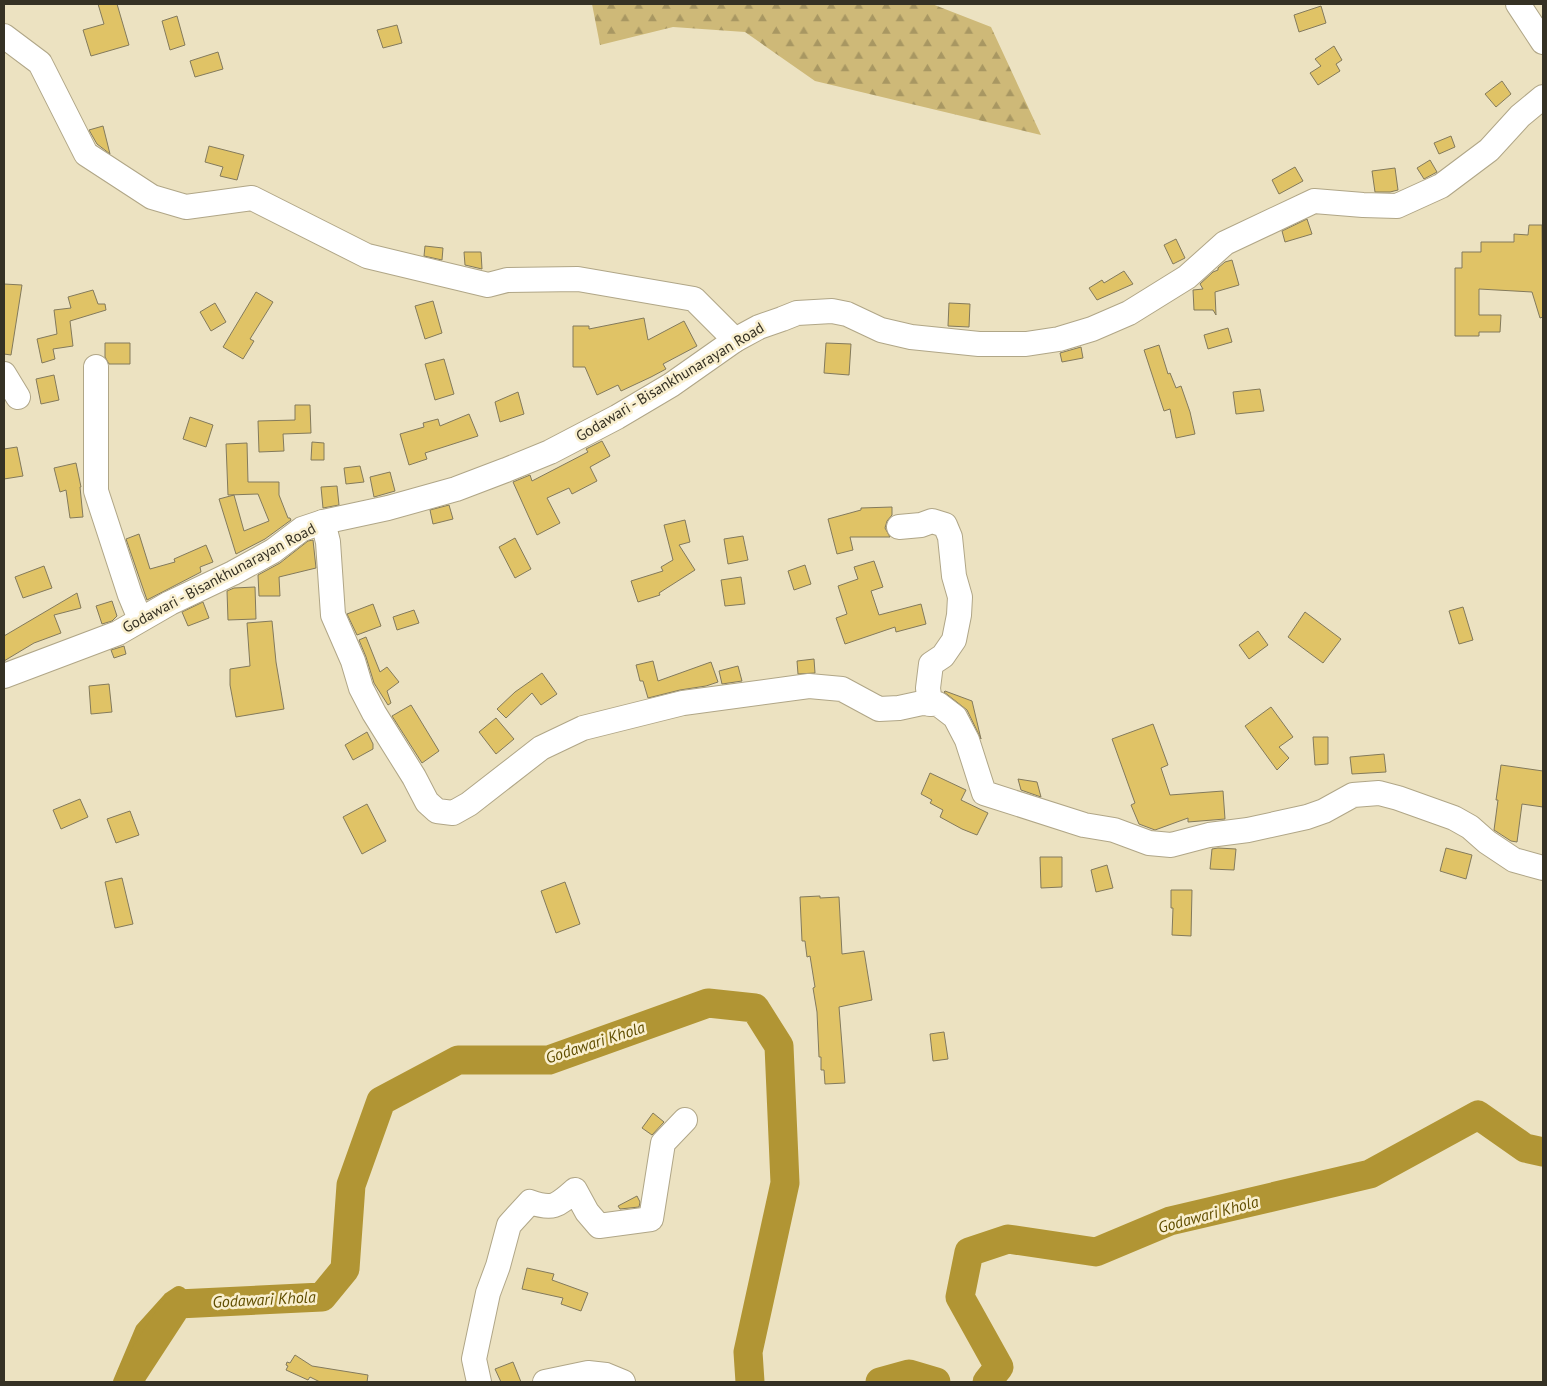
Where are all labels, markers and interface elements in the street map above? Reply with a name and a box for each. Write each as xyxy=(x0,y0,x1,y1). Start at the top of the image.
street label: Godawari - Bisankhunarayan Road xyxy=(572,318,767,445)
street label: Godawari - Bisankhunarayan Road xyxy=(119,518,319,637)
water label: Godawari Khola xyxy=(543,1016,647,1067)
water label: Godawari Khola xyxy=(1155,1191,1261,1237)
water label: Godawari Khola xyxy=(212,1286,316,1312)

